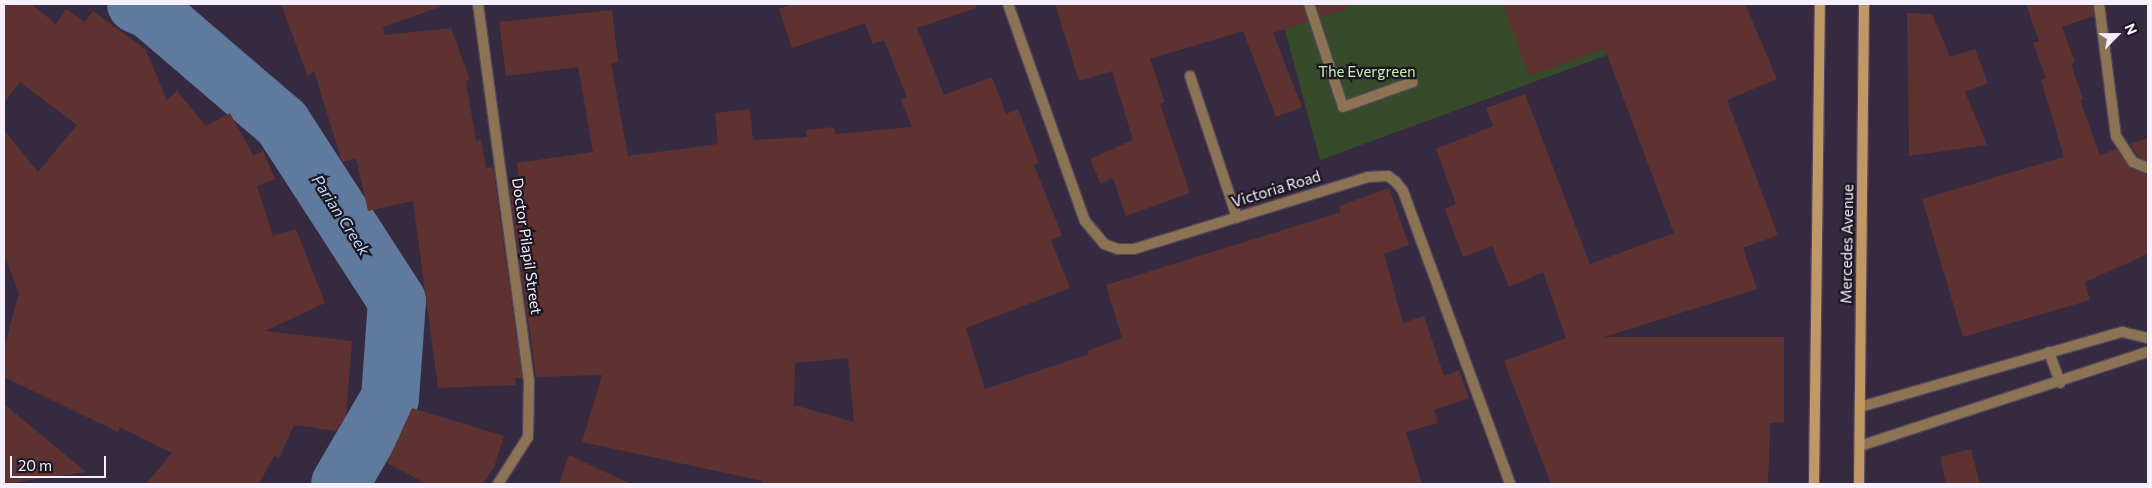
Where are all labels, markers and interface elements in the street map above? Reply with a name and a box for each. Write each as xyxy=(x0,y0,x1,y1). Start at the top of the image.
north arrow xyxy=(2092,10,2142,60)
text: N xyxy=(2121,21,2141,37)
park label: The Evergreen xyxy=(1318,63,1416,81)
street label: Victoria Road xyxy=(1229,167,1323,211)
water label: Parian Creek xyxy=(308,171,374,259)
street label: Doctor Pilapil Street xyxy=(508,176,546,316)
street label: Mercedes Avenue xyxy=(1837,184,1857,304)
scale bar xyxy=(12,446,109,478)
text: 20 m xyxy=(18,456,52,474)

